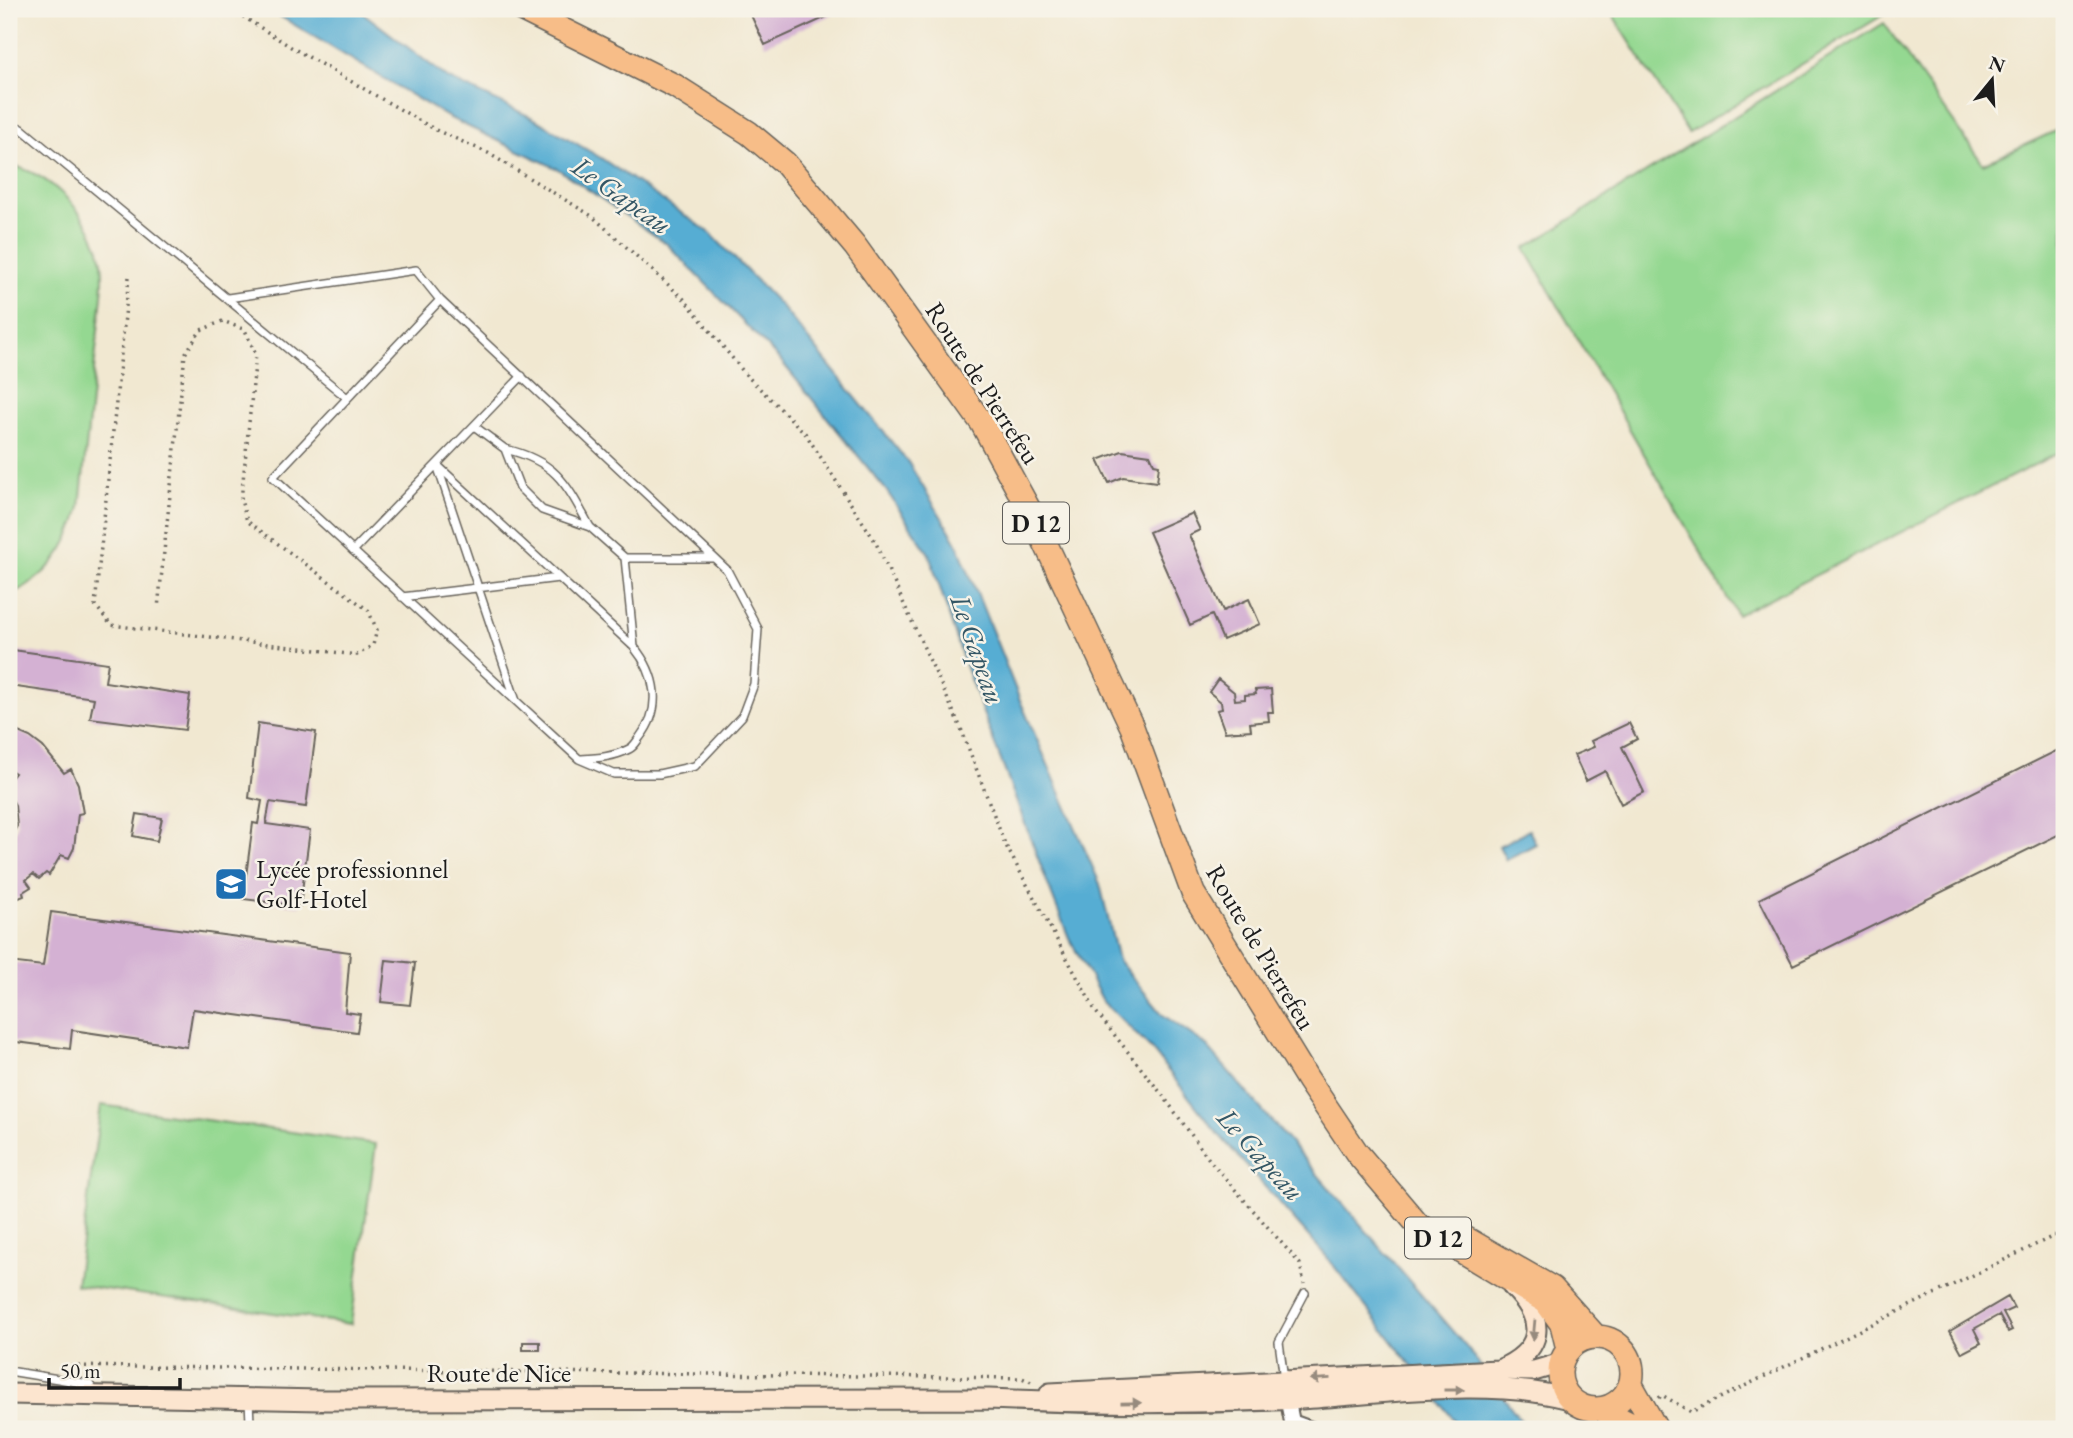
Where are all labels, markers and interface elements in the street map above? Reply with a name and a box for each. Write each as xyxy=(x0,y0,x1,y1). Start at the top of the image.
north arrow xyxy=(1958,46,2028,116)
text: N xyxy=(1986,50,2009,79)
water label: Le Gapeau xyxy=(564,147,679,242)
street label: Route de Pierrefeu xyxy=(918,295,1048,471)
road number: D 12 xyxy=(1003,502,1069,544)
water label: Le Gapeau xyxy=(942,588,1014,709)
place label: Lycée professionnel Golf-Hotel xyxy=(256,852,449,916)
street label: Route de Pierrefeu xyxy=(1198,858,1324,1036)
school or university icon: Lycée professionnel Golf-Hotel xyxy=(212,865,250,903)
water label: Le Gapeau xyxy=(1209,1099,1312,1208)
road number: D 12 xyxy=(1405,1218,1471,1258)
one-way arrow xyxy=(1528,1319,1539,1341)
scale bar xyxy=(49,1347,180,1391)
street label: Route de Nice xyxy=(427,1356,571,1390)
text: 50 m xyxy=(60,1357,101,1384)
one-way arrow xyxy=(1309,1373,1331,1384)
one-way arrow xyxy=(1443,1384,1465,1396)
one-way arrow xyxy=(1120,1397,1142,1408)

